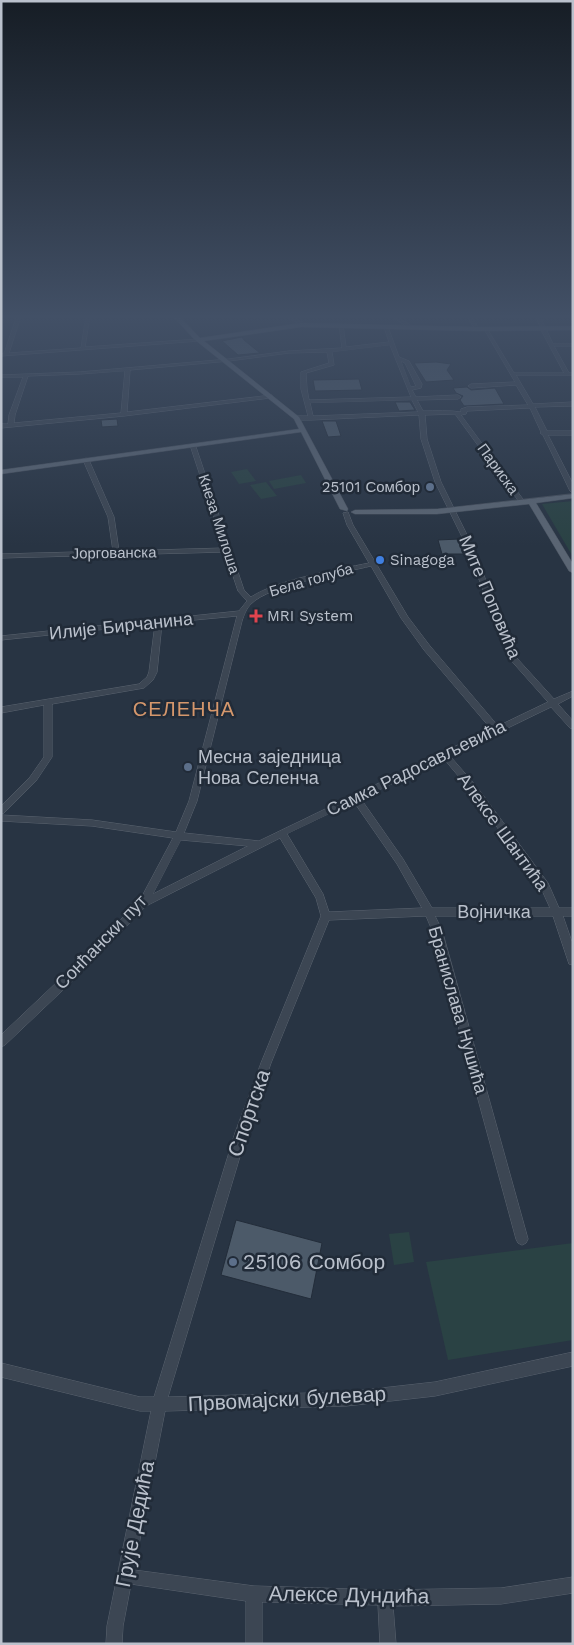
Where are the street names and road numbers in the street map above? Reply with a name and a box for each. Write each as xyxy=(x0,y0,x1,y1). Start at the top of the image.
street label: Париска xyxy=(473,440,523,499)
street label: Кнеза Милоша xyxy=(194,472,244,577)
street label: Мите Поповића xyxy=(455,532,526,662)
street label: Јоргованска xyxy=(71,543,157,563)
street label: Бела голуба xyxy=(267,559,355,601)
street label: Илије Бирчанина xyxy=(48,607,195,643)
street label: Самка Радосављевића xyxy=(323,715,510,820)
street label: Алексе Шантића xyxy=(454,769,554,896)
street label: Сонћански пут xyxy=(50,890,151,993)
street label: Војничка xyxy=(457,901,532,922)
street label: Бранислава Нушића xyxy=(424,924,493,1097)
street label: Спортска xyxy=(222,1066,275,1160)
street label: Првомајски булевар xyxy=(187,1381,387,1416)
street label: Грује Дедића xyxy=(110,1458,159,1589)
street label: Алексе Дундића xyxy=(268,1581,430,1608)

